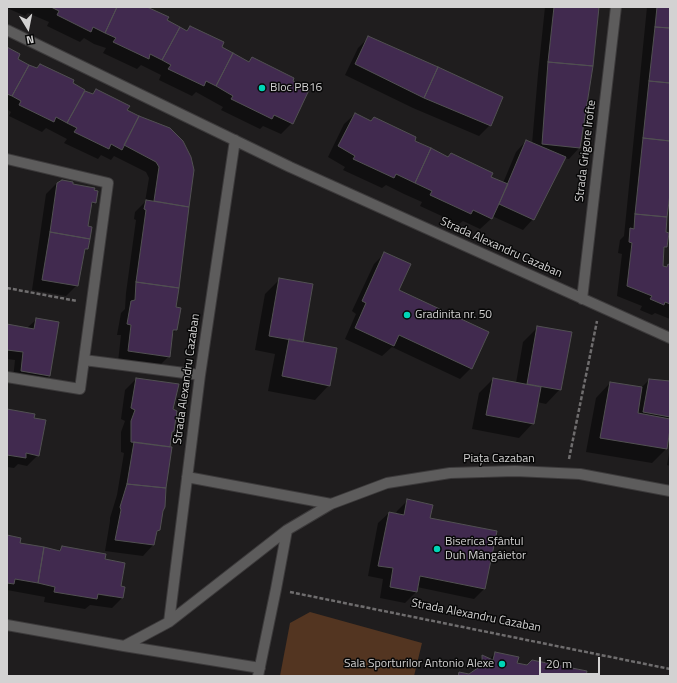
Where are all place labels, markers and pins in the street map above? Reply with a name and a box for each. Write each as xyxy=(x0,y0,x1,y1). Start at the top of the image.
place label: Bloc PB16 xyxy=(270,81,322,95)
marker: Bloc PB16 xyxy=(257,83,267,93)
place label: Gradinita nr. 50 xyxy=(415,308,492,322)
marker: Gradinita nr. 50 xyxy=(402,310,412,320)
place label: Biserica Sfântul Duh Mângâietor xyxy=(445,535,526,563)
marker: Biserica Sfântul Duh Mângâietor xyxy=(432,544,442,554)
place label: Sala Sporturilor Antonio Alexe xyxy=(344,657,494,671)
marker: Sala Sporturilor Antonio Alexe xyxy=(497,659,507,669)

